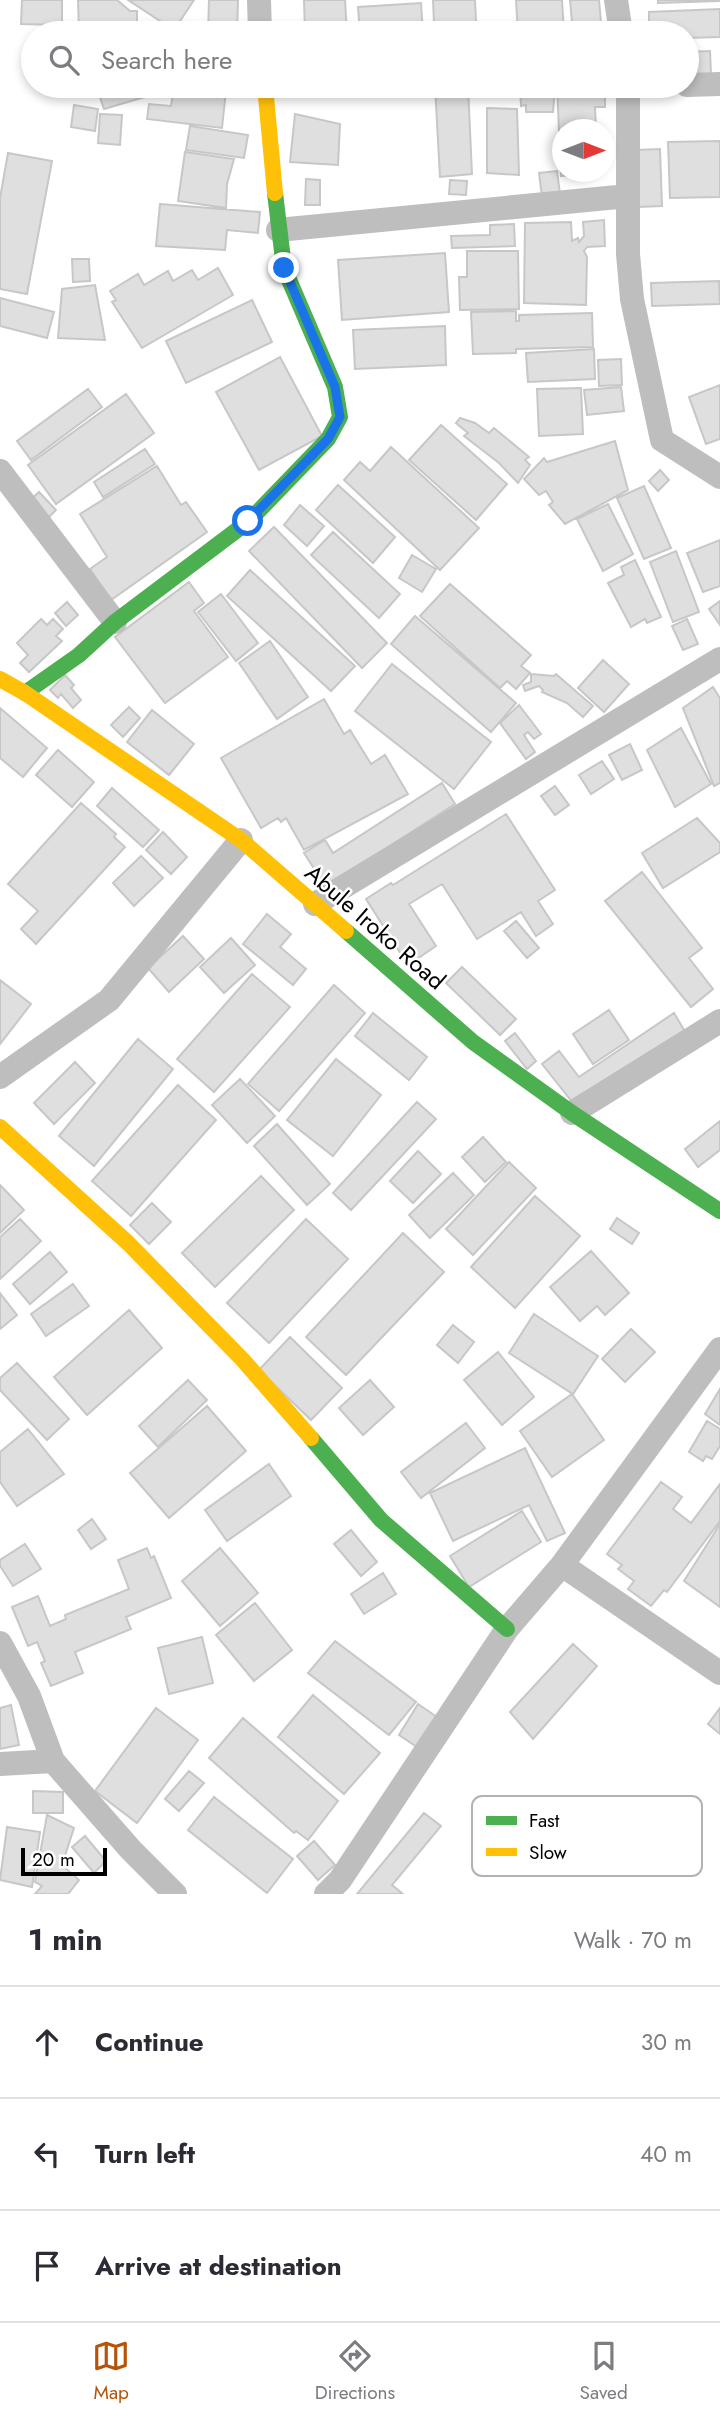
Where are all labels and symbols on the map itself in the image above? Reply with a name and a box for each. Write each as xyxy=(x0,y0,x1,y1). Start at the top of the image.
north arrow xyxy=(552,119,615,182)
route end xyxy=(268,252,299,283)
route start xyxy=(232,505,263,536)
street label: Abule Iroko Road xyxy=(297,856,453,998)
legend xyxy=(472,1796,702,1876)
text: Fast xyxy=(529,1807,560,1834)
text: Slow xyxy=(529,1839,567,1866)
scale bar xyxy=(21,1845,107,1877)

